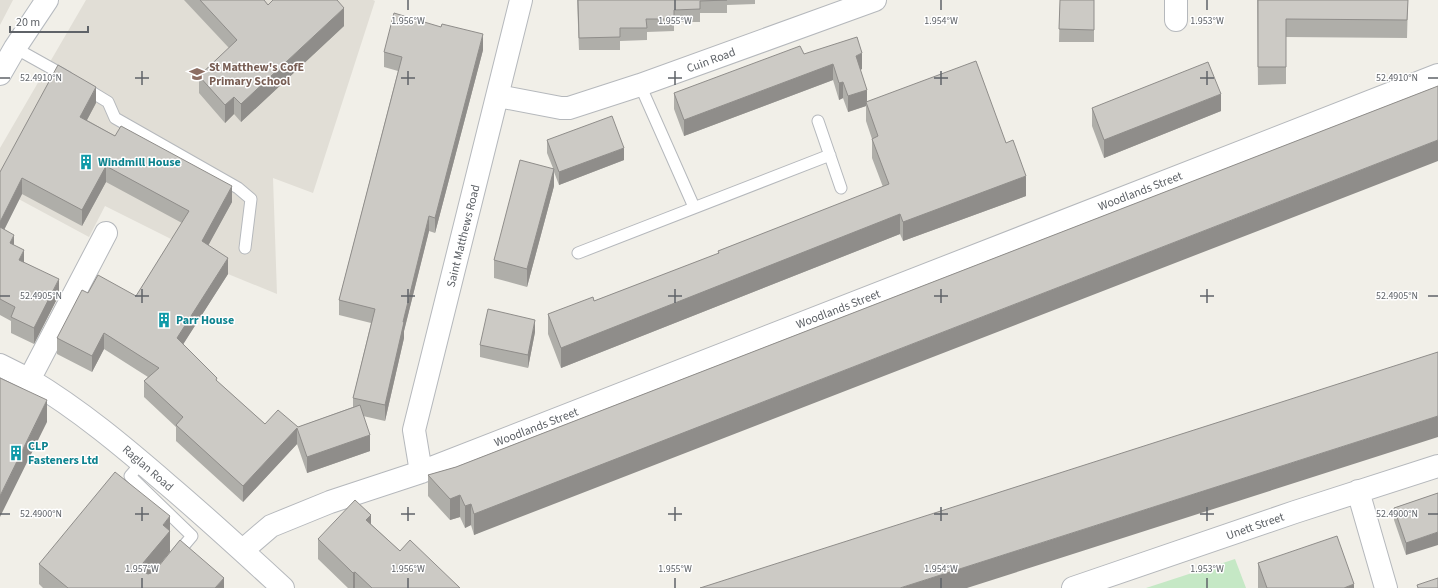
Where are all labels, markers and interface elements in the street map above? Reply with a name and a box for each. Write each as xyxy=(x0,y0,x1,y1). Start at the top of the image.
scale bar xyxy=(10,8,88,34)
text: 20 m xyxy=(16,14,40,31)
text: 1.956°W xyxy=(391,14,425,28)
text: 1.955°W xyxy=(658,14,692,28)
text: 1.954°W xyxy=(924,14,958,28)
text: 1.953°W xyxy=(1190,14,1224,28)
street label: Cuin Road xyxy=(684,44,738,77)
place label: St Matthew's CofE Primary School xyxy=(209,59,304,90)
school or university icon: St Matthew's CofE Primary School xyxy=(188,65,206,83)
text: 52.4910°N xyxy=(20,71,62,85)
text: 52.4910°N xyxy=(1376,71,1418,85)
building icon: Windmill House xyxy=(77,153,95,171)
place label: Windmill House xyxy=(98,154,181,171)
street label: Woodlands Street xyxy=(1096,168,1185,215)
street label: Saint Matthews Road xyxy=(443,183,484,289)
street label: Woodlands Street xyxy=(794,286,883,333)
text: 52.4905°N xyxy=(20,289,62,303)
text: 52.4905°N xyxy=(1376,289,1418,303)
building icon: Parr House xyxy=(155,311,173,329)
place label: Parr House xyxy=(176,312,234,329)
street label: Woodlands Street xyxy=(492,404,581,451)
place label: CLP Fasteners Ltd xyxy=(28,438,99,469)
street label: Raglan Road xyxy=(118,441,177,495)
building icon: CLP Fasteners Ltd xyxy=(7,444,25,462)
text: 52.4900°N xyxy=(20,507,62,521)
text: 52.4900°N xyxy=(1376,507,1418,521)
street label: Unett Street xyxy=(1224,509,1287,544)
text: 1.957°W xyxy=(125,562,159,576)
text: 1.956°W xyxy=(391,562,425,576)
text: 1.955°W xyxy=(658,562,692,576)
text: 1.954°W xyxy=(924,562,958,576)
text: 1.953°W xyxy=(1190,562,1224,576)

